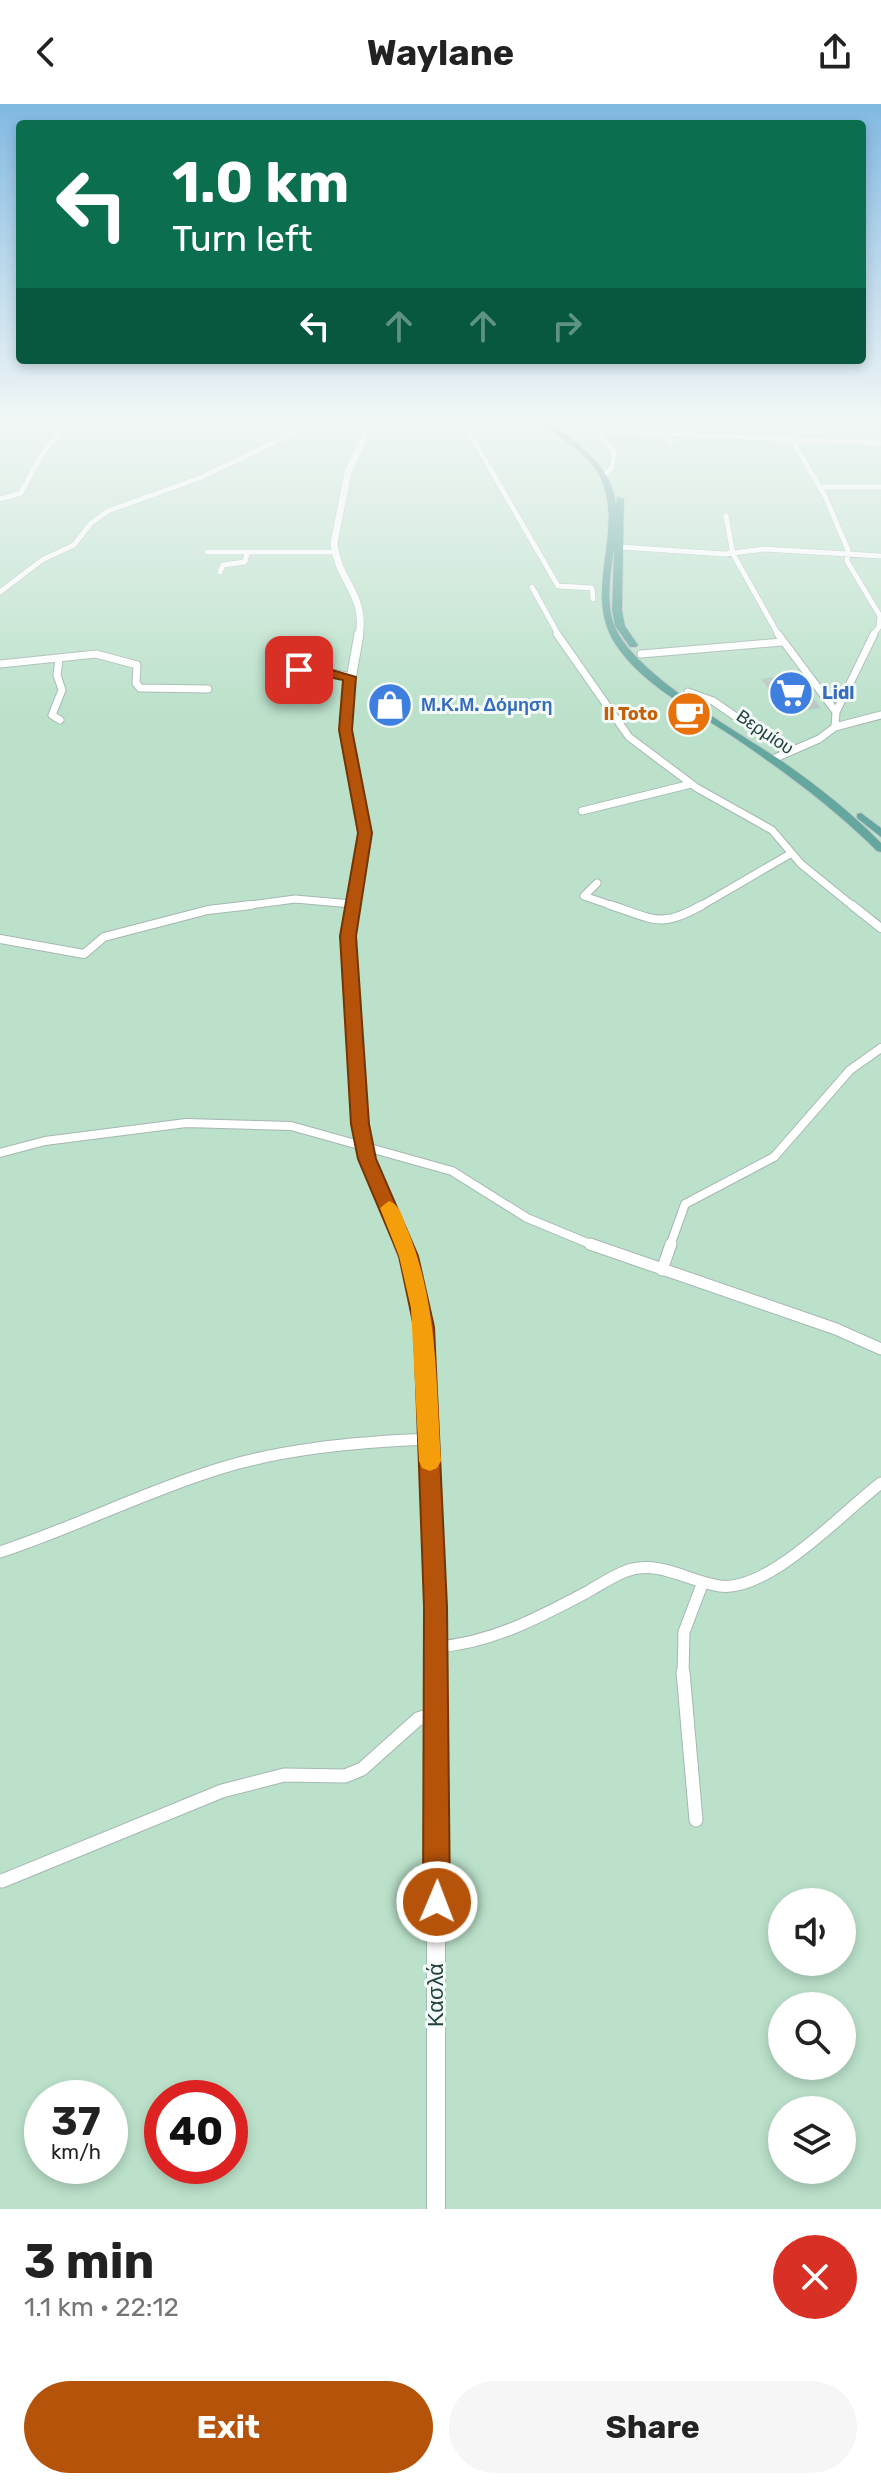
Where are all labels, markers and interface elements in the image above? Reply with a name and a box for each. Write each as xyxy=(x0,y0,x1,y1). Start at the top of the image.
icon: back xyxy=(24,30,68,74)
icon: share xyxy=(813,30,857,74)
text: Waylane xyxy=(367,31,514,74)
text: 1.0 km xyxy=(172,150,349,216)
icon: left xyxy=(40,152,144,256)
text: Turn left xyxy=(172,217,313,260)
icon: left xyxy=(293,304,337,348)
icon: ahead xyxy=(377,304,421,348)
icon: ahead xyxy=(461,304,505,348)
icon: right xyxy=(545,304,589,348)
pin xyxy=(265,636,333,704)
icon: arrive xyxy=(277,648,321,692)
supermarket icon: Lidl xyxy=(767,669,815,717)
shop icon: Μ.Κ.Μ. Δόμηση xyxy=(366,681,414,729)
place label: Lidl xyxy=(822,682,854,704)
cafe icon: Il Toto xyxy=(665,690,713,738)
place label: Μ.Κ.Μ. Δόμηση xyxy=(421,694,552,716)
place label: Il Toto xyxy=(603,703,658,725)
street label: Βερμίου xyxy=(732,705,798,759)
position arrow xyxy=(395,1860,479,1944)
map controls xyxy=(768,1888,856,2184)
button: sound xyxy=(768,1888,856,1976)
street label: Κασλά xyxy=(422,1963,449,2027)
button: search xyxy=(768,1992,856,2080)
speed limit sign: 40 xyxy=(144,2080,248,2184)
button: layers xyxy=(768,2096,856,2184)
text: 37 xyxy=(51,2098,101,2145)
text: km/h xyxy=(51,2140,101,2164)
text: 3 min xyxy=(24,2233,154,2290)
button: close xyxy=(773,2235,857,2319)
text: 1.1 km · 22:12 xyxy=(24,2292,179,2323)
button: Exit xyxy=(24,2381,433,2473)
button: Share xyxy=(449,2381,857,2473)

